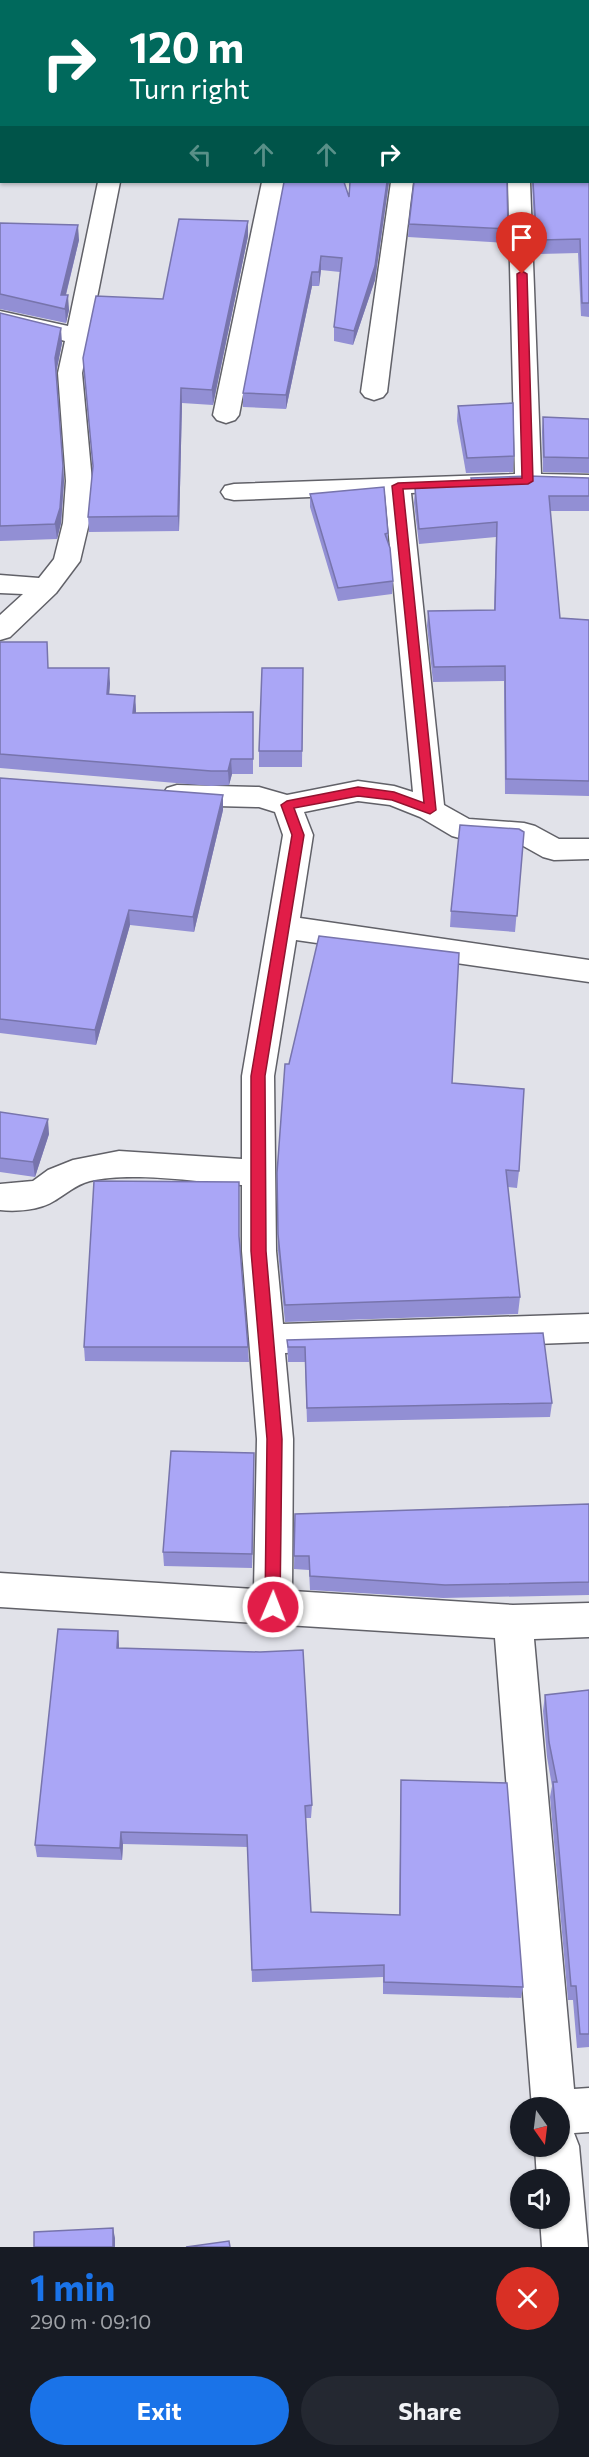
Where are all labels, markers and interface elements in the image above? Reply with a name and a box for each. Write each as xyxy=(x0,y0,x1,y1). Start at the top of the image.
text: 120 m xyxy=(129,20,244,72)
icon: right xyxy=(30,24,108,102)
text: Turn right xyxy=(129,72,249,105)
icon: left xyxy=(184,138,217,171)
icon: ahead xyxy=(247,138,280,171)
icon: ahead xyxy=(310,138,343,171)
icon: right xyxy=(373,138,406,171)
pin xyxy=(496,212,547,274)
icon: arrive xyxy=(505,221,538,254)
position arrow xyxy=(241,1575,305,1639)
north arrow xyxy=(510,2097,570,2157)
map controls xyxy=(510,2097,570,2229)
button: sound xyxy=(510,2169,570,2229)
text: 1 min xyxy=(30,2264,115,2308)
button: close xyxy=(496,2267,559,2330)
text: 290 m · 09:10 xyxy=(30,2309,151,2333)
button: Exit xyxy=(30,2376,289,2445)
button: Share xyxy=(301,2376,559,2445)

